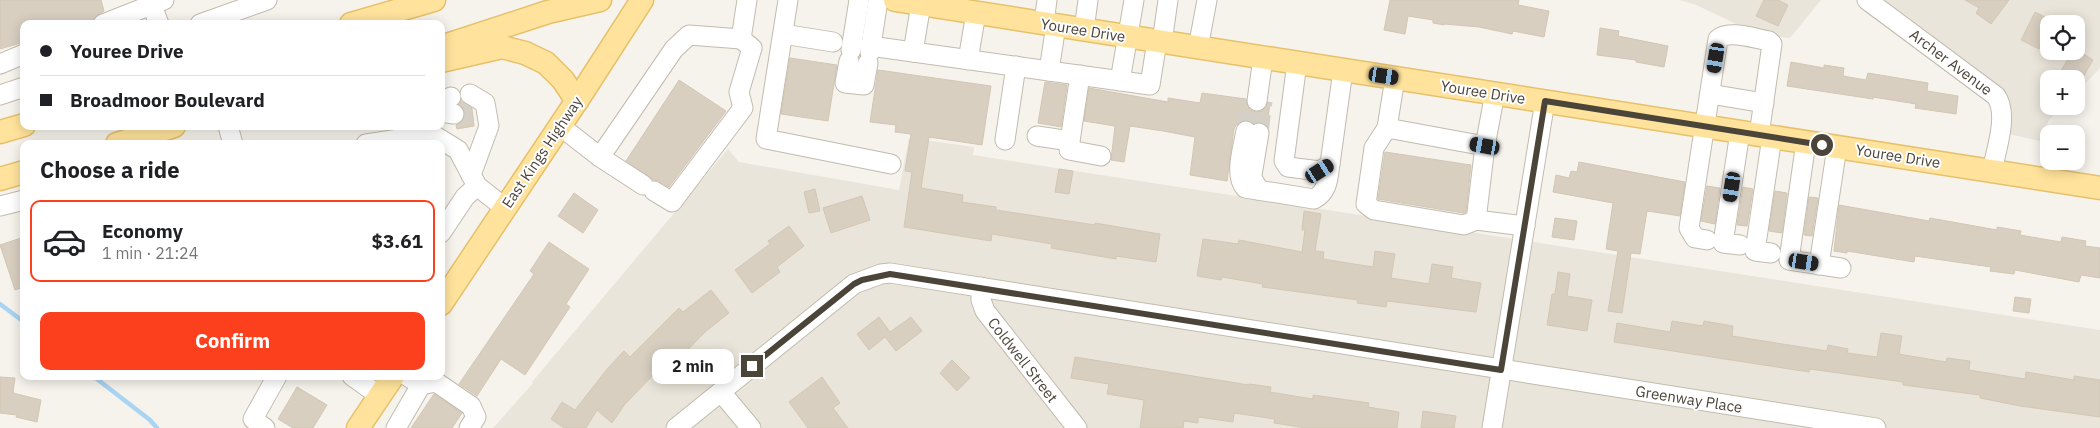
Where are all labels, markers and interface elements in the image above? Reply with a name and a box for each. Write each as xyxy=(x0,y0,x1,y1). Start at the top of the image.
street label: Youree Drive xyxy=(1039,14,1127,46)
map controls xyxy=(2040,15,2085,170)
button: locate xyxy=(2040,15,2085,60)
street label: Archer Avenue xyxy=(1906,25,1996,99)
text: Youree Drive xyxy=(70,39,184,63)
car xyxy=(1706,42,1725,74)
car xyxy=(1368,66,1399,86)
button: + xyxy=(2040,70,2085,115)
street label: Youree Drive xyxy=(1439,76,1527,108)
text: Broadmoor Boulevard xyxy=(70,88,265,112)
street label: East Kings Highway xyxy=(498,92,587,212)
button: − xyxy=(2040,125,2085,170)
route start xyxy=(1811,134,1833,156)
car xyxy=(1468,136,1501,156)
street label: Youree Drive xyxy=(1854,140,1942,172)
text: Choose a ride xyxy=(40,155,180,184)
car xyxy=(1303,157,1336,185)
car xyxy=(1722,171,1741,203)
icon: car xyxy=(42,219,87,264)
text: Economy xyxy=(102,219,183,243)
text: $3.61 xyxy=(371,229,423,253)
text: 1 min · 21:24 xyxy=(102,243,198,263)
car xyxy=(1788,252,1819,272)
button: Confirm xyxy=(40,312,425,370)
street label: Coldwell Street xyxy=(984,314,1062,406)
callout: 2 min xyxy=(652,348,734,384)
route end xyxy=(741,355,763,377)
text: 2 min xyxy=(672,356,714,376)
street label: Greenway Place xyxy=(1634,381,1744,417)

